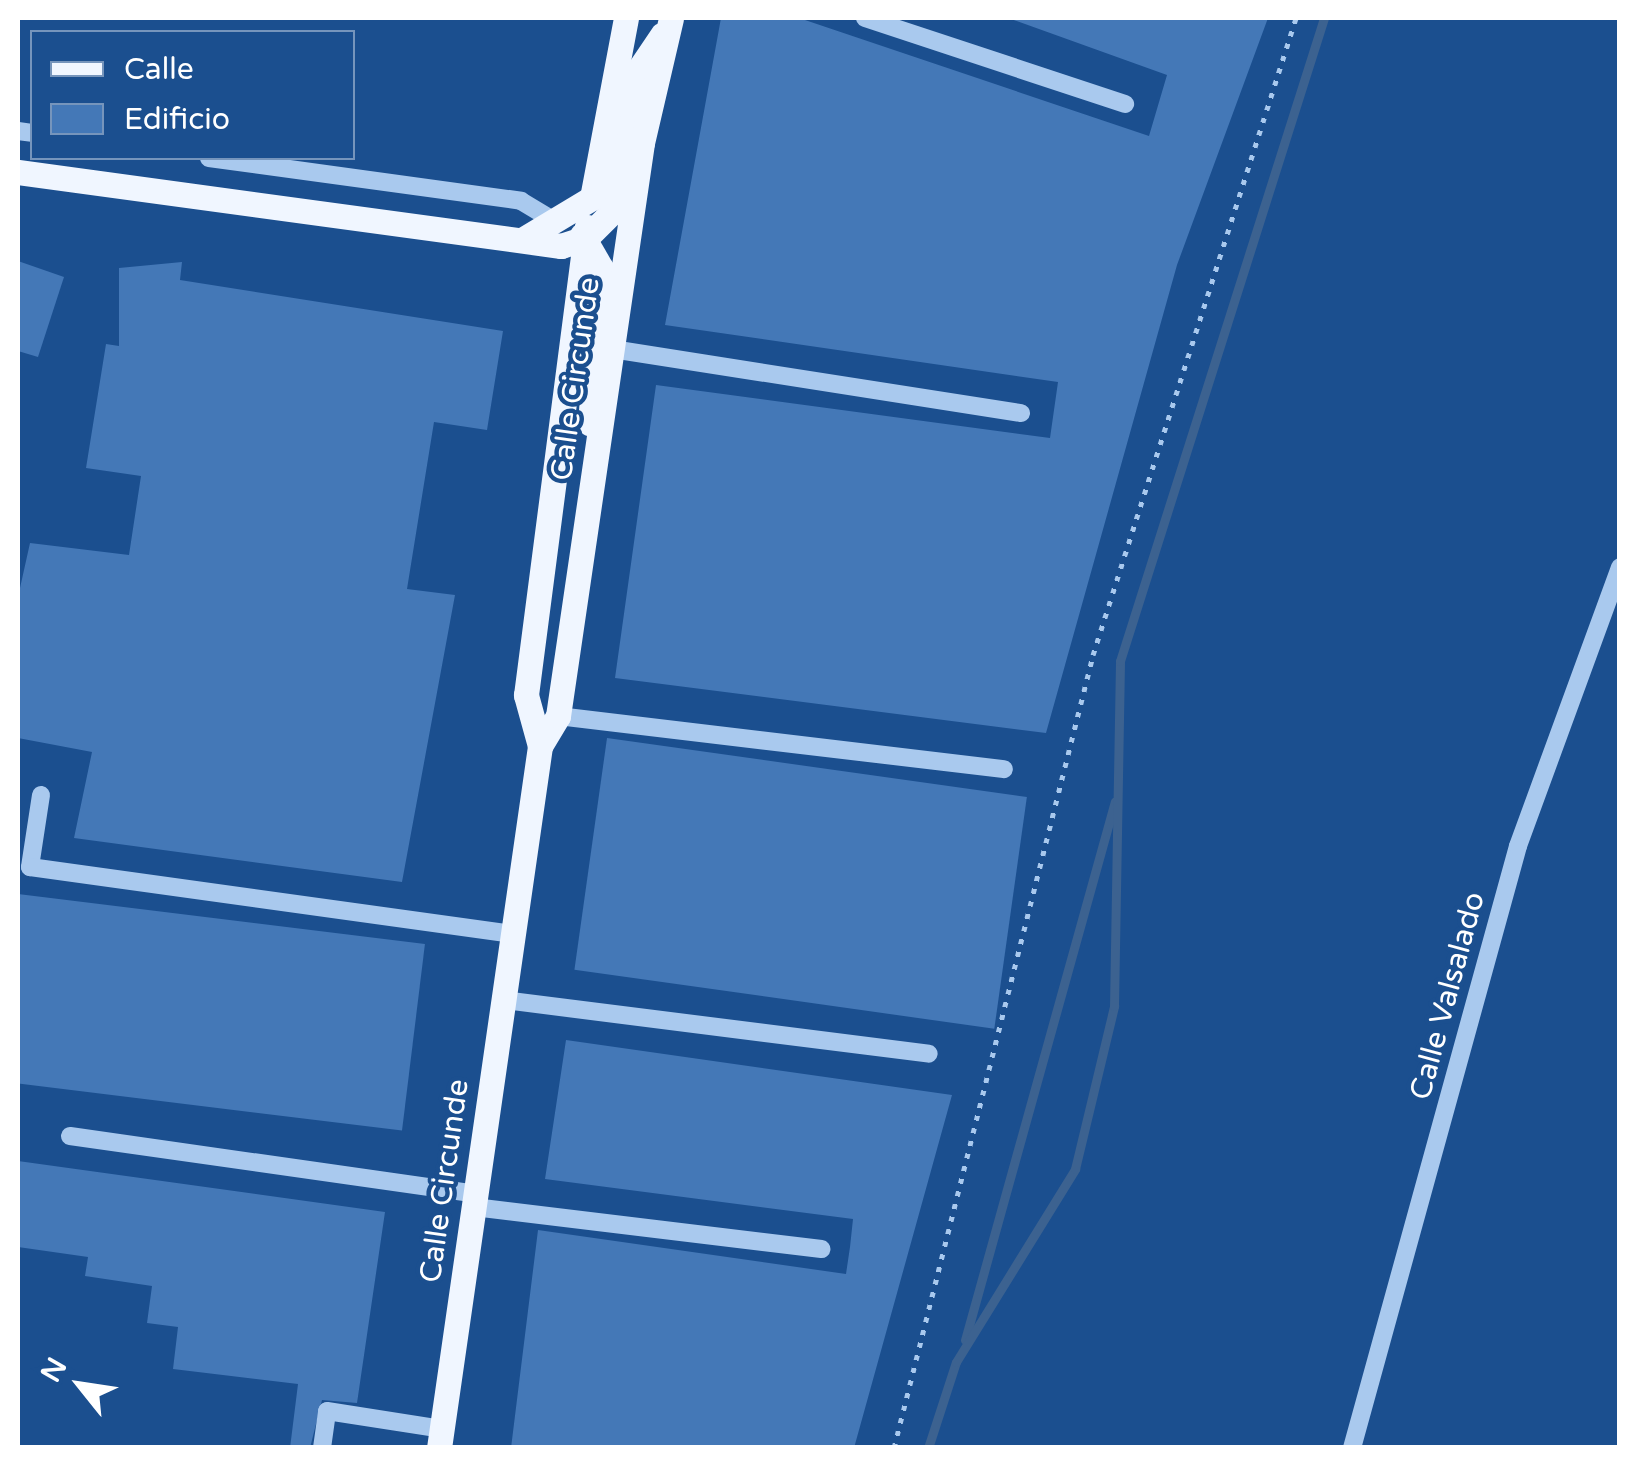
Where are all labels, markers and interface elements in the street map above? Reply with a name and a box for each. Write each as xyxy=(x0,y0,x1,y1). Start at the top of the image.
legend xyxy=(30,30,355,160)
text: Calle xyxy=(124,51,194,88)
text: Edificio xyxy=(124,101,230,138)
street label: Calle Circunde xyxy=(544,275,608,483)
street label: Calle Valsalado xyxy=(1403,888,1493,1104)
street label: Calle Circunde xyxy=(413,1077,477,1285)
north arrow xyxy=(30,1335,130,1435)
text: N xyxy=(34,1352,74,1388)

